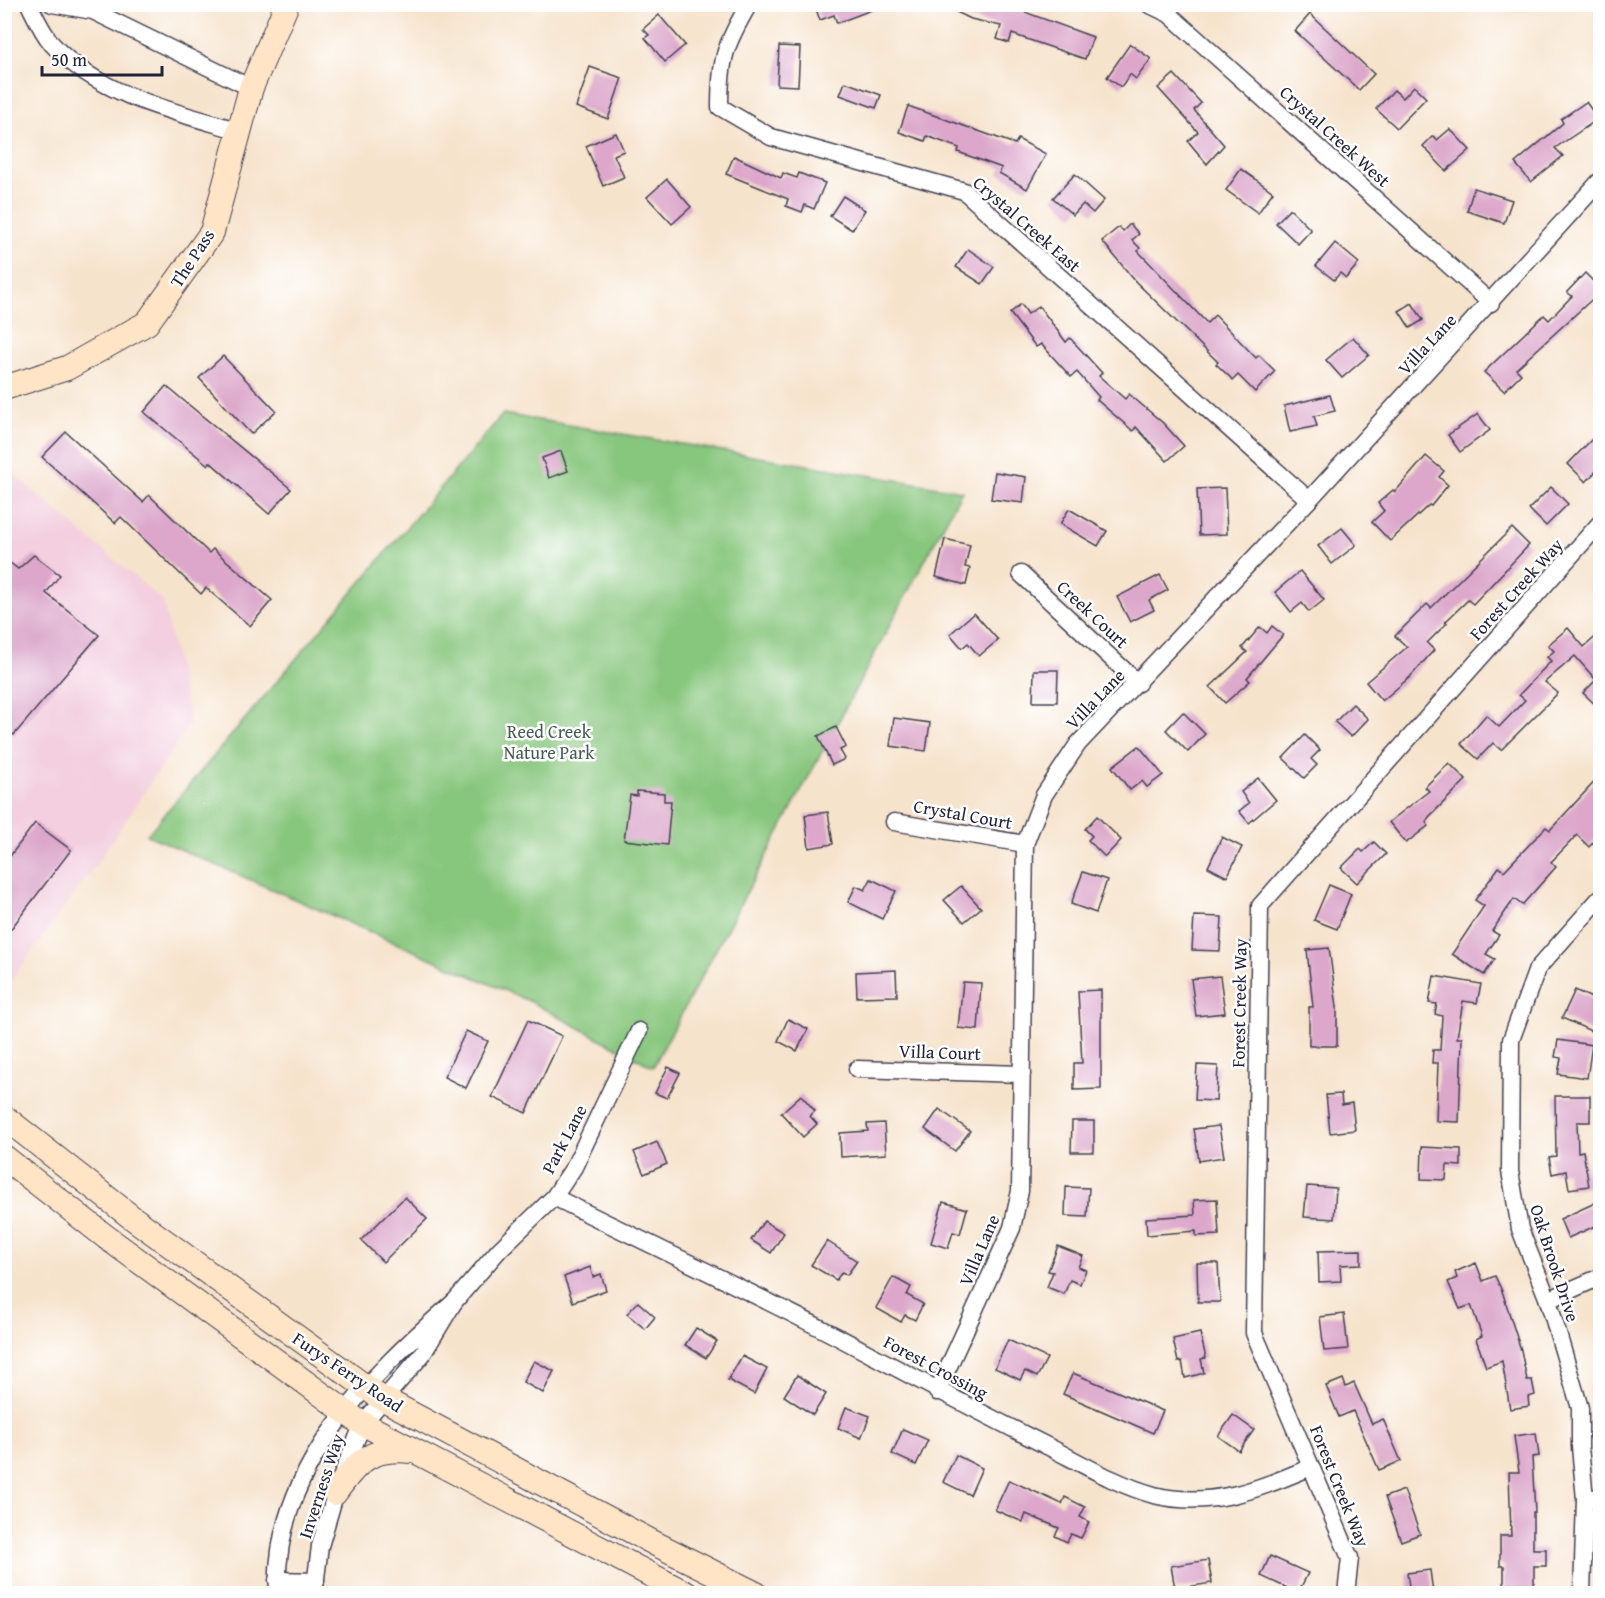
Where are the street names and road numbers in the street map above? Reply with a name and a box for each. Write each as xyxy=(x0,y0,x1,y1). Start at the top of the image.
street label: Crystal Creek West xyxy=(1274,79,1397,194)
street label: Crystal Creek East xyxy=(967,169,1087,279)
street label: The Pass xyxy=(163,223,221,293)
street label: Villa Lane xyxy=(1391,307,1463,381)
street label: Forest Creek Way xyxy=(1463,532,1569,646)
street label: Creek Court xyxy=(1051,574,1135,655)
street label: Villa Lane xyxy=(1059,663,1131,735)
street label: Crystal Court xyxy=(912,792,1015,836)
street label: Forest Creek Way xyxy=(1224,938,1254,1068)
street label: Villa Court xyxy=(899,1037,982,1067)
street label: Park Lane xyxy=(535,1100,593,1178)
street label: Oak Brook Drive xyxy=(1523,1201,1587,1325)
street label: Villa Lane xyxy=(952,1210,1006,1290)
street label: Furys Ferry Road xyxy=(287,1325,409,1419)
street label: Forest Crossing xyxy=(879,1328,993,1406)
street label: Forest Creek Way xyxy=(1303,1421,1377,1551)
street label: Inverness Way xyxy=(291,1430,351,1542)

